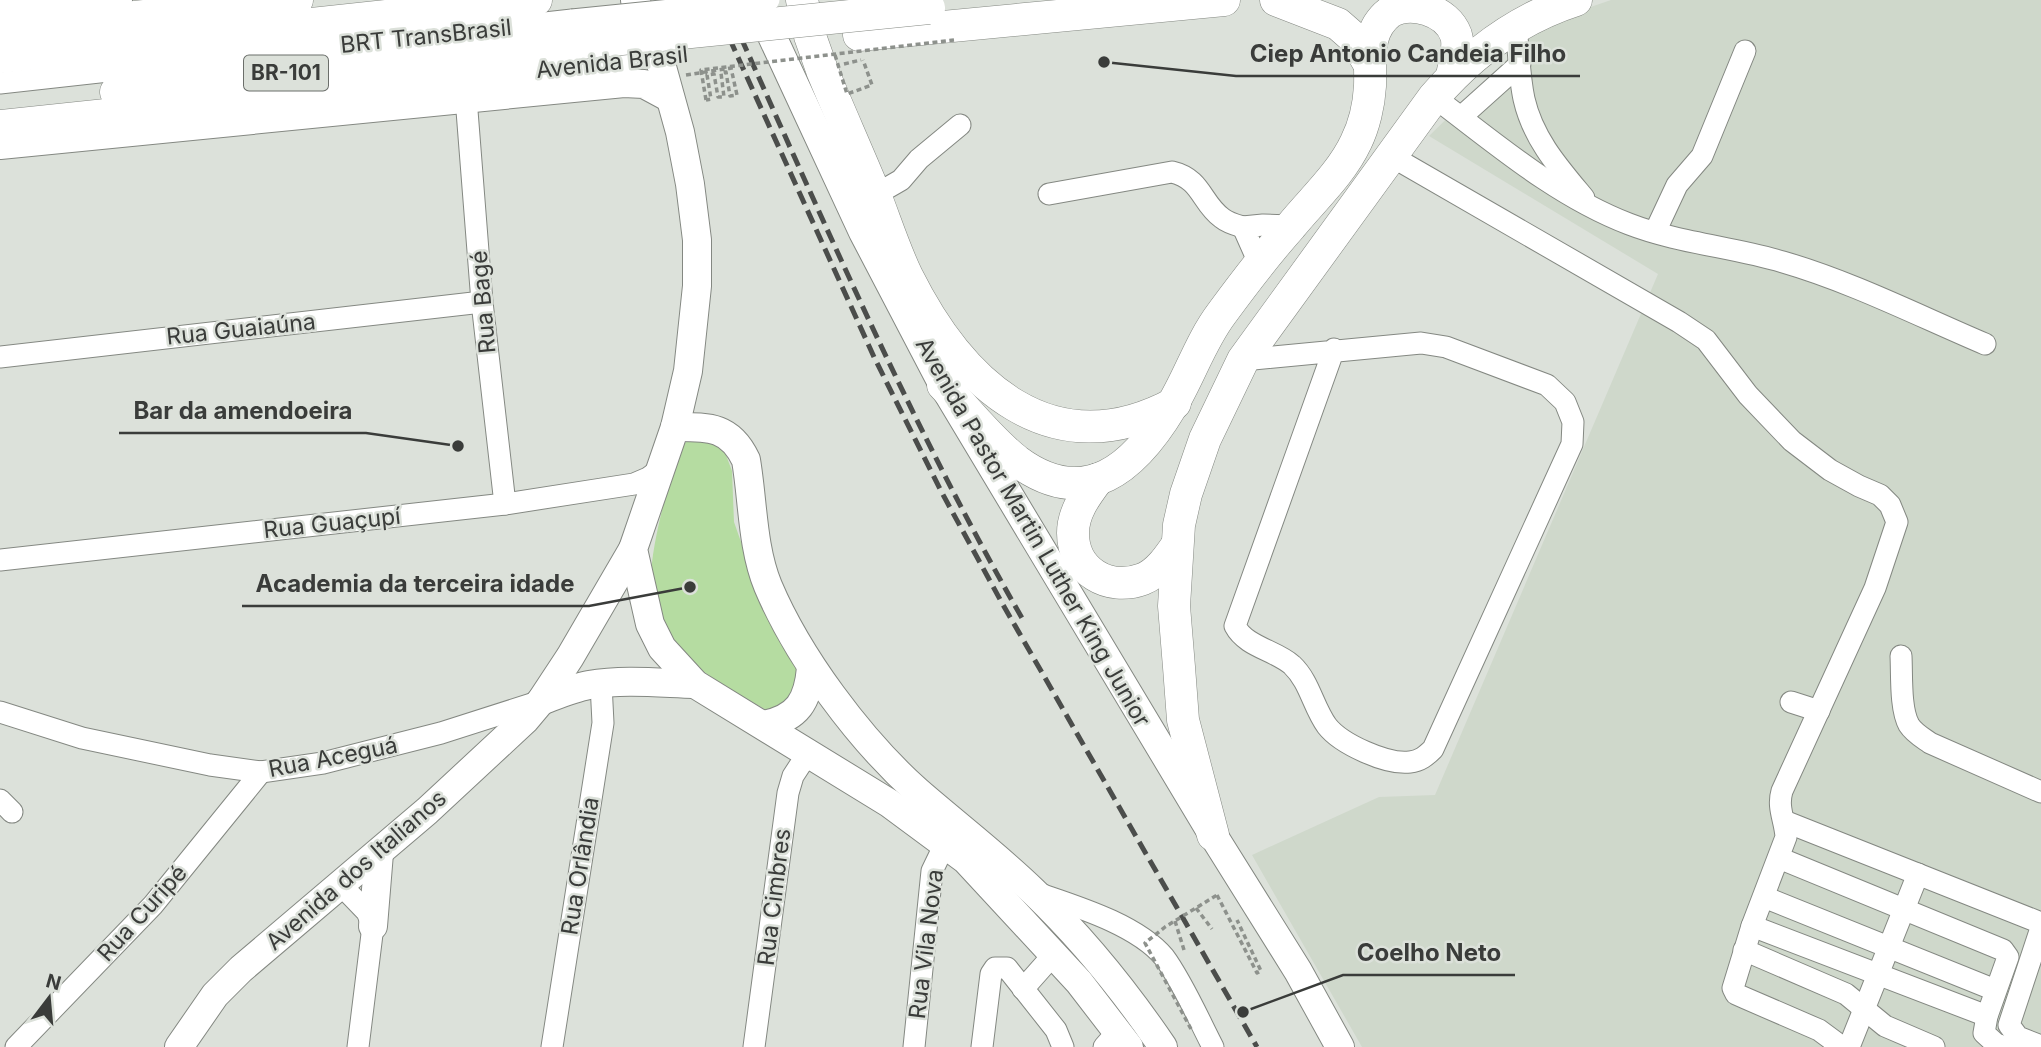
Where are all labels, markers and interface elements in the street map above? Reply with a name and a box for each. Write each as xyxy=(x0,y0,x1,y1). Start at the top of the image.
street label: BRT TransBrasil xyxy=(339,13,513,59)
callout: Ciep Antonio Candeia Filho xyxy=(1236,31,1580,76)
text: Ciep Antonio Candeia Filho xyxy=(1250,39,1566,68)
street label: Avenida Brasil xyxy=(535,40,689,84)
road number: BR-101 xyxy=(244,56,328,90)
street label: Rua Bagé xyxy=(465,249,501,355)
street label: Rua Guaiaúna xyxy=(165,307,317,351)
street label: Avenida Pastor Martin Luther King Junior xyxy=(910,332,1156,732)
callout: Bar da amendoeira xyxy=(119,388,366,433)
text: Bar da amendoeira xyxy=(133,396,353,425)
street label: Rua Guaçupí xyxy=(262,502,402,544)
callout: Academia da terceira idade xyxy=(242,561,589,606)
text: Academia da terceira idade xyxy=(256,569,574,598)
street label: Rua Aceguá xyxy=(266,731,400,783)
street label: Avenida dos Italianos xyxy=(260,784,452,956)
street label: Rua Orlândia xyxy=(555,795,605,937)
street label: Rua Cimbres xyxy=(752,827,796,967)
street label: Rua Curipé xyxy=(91,859,193,967)
street label: Rua Vila Nova xyxy=(903,868,949,1020)
callout: Coelho Neto xyxy=(1343,930,1515,975)
text: Coelho Neto xyxy=(1357,938,1501,967)
north arrow xyxy=(14,963,84,1033)
text: N xyxy=(43,969,64,995)

